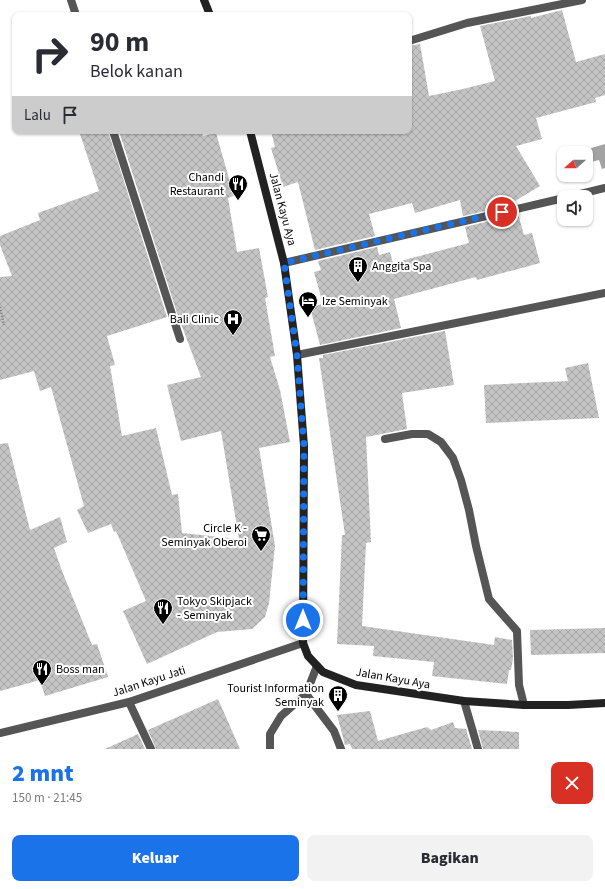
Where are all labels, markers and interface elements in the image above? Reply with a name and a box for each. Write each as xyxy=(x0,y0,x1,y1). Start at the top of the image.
text: 90 m xyxy=(90,22,149,62)
icon: right xyxy=(24,28,76,80)
text: Belok kanan xyxy=(90,59,183,84)
icon: arrive xyxy=(59,104,81,126)
text: Lalu xyxy=(24,105,51,126)
north arrow xyxy=(557,146,593,182)
map controls xyxy=(557,146,593,226)
place label: Chandi Restaurant xyxy=(170,169,224,200)
street label: Jalan Kayu Aya xyxy=(265,171,300,248)
restaurant icon: Chandi Restaurant xyxy=(227,173,249,201)
button: sound xyxy=(557,190,593,226)
pin xyxy=(485,195,519,229)
icon: arrive xyxy=(491,201,513,223)
building icon: Anggita Spa xyxy=(347,255,369,283)
place label: Anggita Spa xyxy=(372,258,431,275)
hotel icon: Ize Seminyak xyxy=(297,290,319,318)
place label: Ize Seminyak xyxy=(322,293,388,310)
hospital icon: Bali Clinic xyxy=(222,308,244,336)
place label: Bali Clinic xyxy=(170,311,220,328)
place label: Circle K - Seminyak Oberoi xyxy=(161,520,247,551)
supermarket icon: Circle K - Seminyak Oberoi xyxy=(250,524,272,552)
place label: Tokyo Skipjack - Seminyak xyxy=(177,593,252,624)
restaurant icon: Tokyo Skipjack - Seminyak xyxy=(152,597,174,625)
position arrow xyxy=(282,599,324,641)
restaurant icon: Boss man xyxy=(31,658,53,686)
place label: Boss man xyxy=(56,661,105,678)
street label: Jalan Kayu Jati xyxy=(110,662,188,701)
street label: Jalan Kayu Aya xyxy=(354,664,431,693)
place label: Tourist Information Seminyak xyxy=(227,680,324,711)
building icon: Tourist Information Seminyak xyxy=(327,684,349,712)
text: 2 mnt xyxy=(12,756,74,791)
button: close xyxy=(551,762,593,804)
text: 150 m · 21:45 xyxy=(12,789,82,807)
button: Keluar xyxy=(12,835,299,881)
button: Bagikan xyxy=(307,835,593,881)

